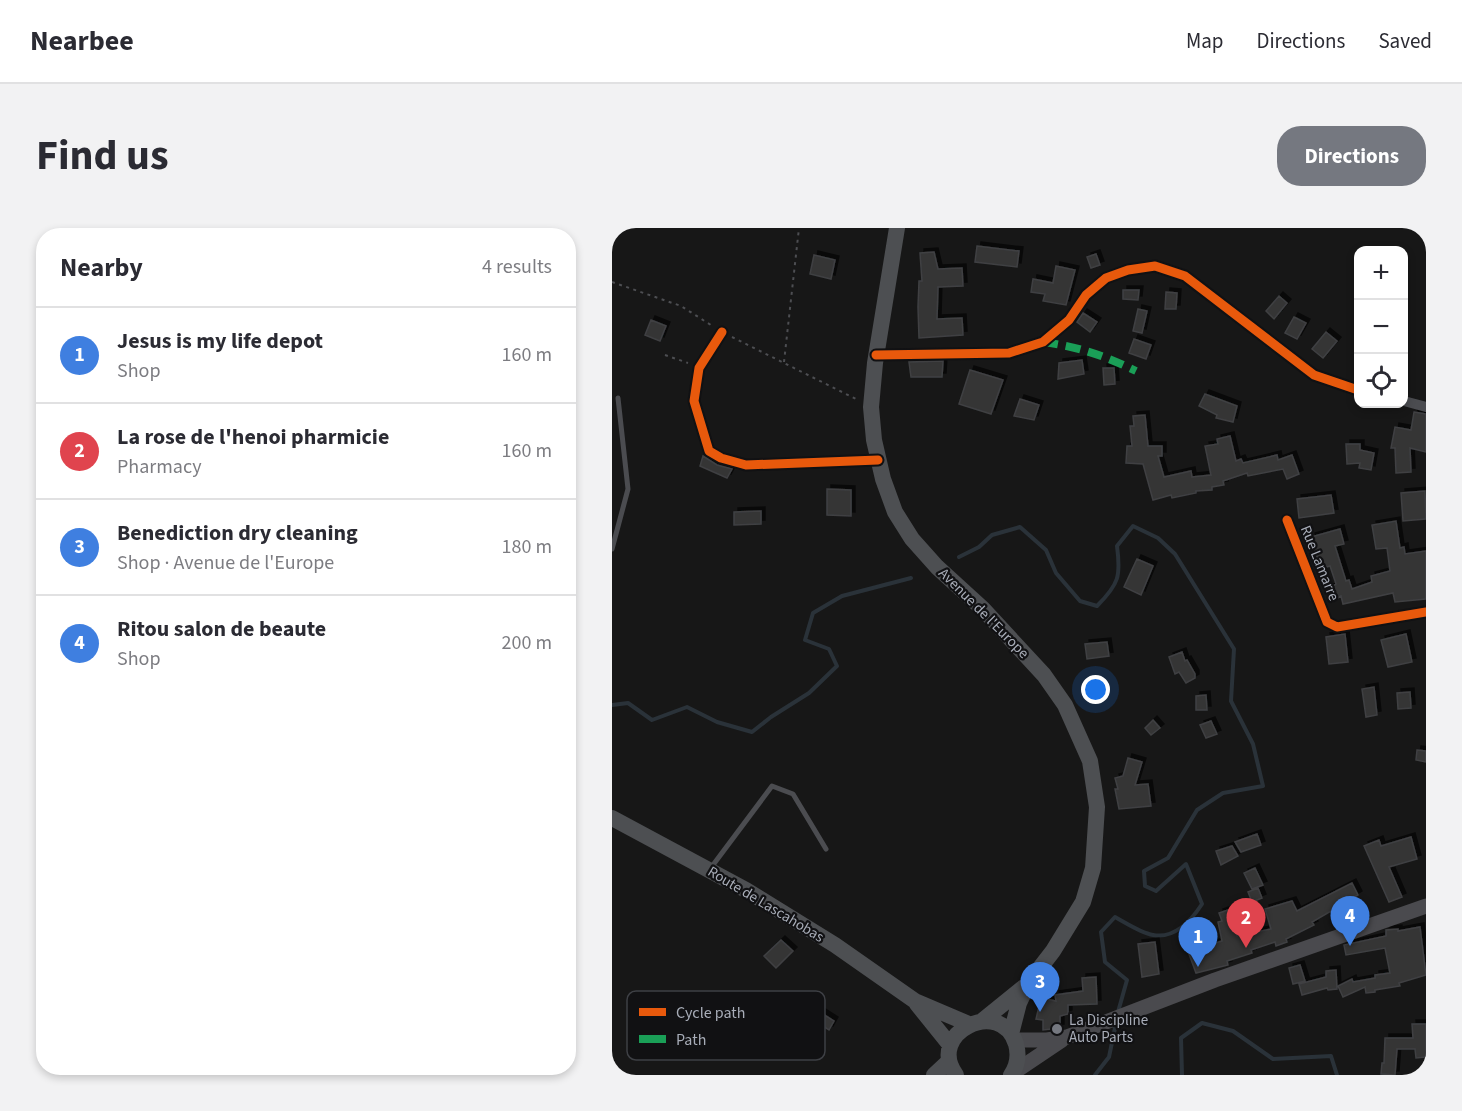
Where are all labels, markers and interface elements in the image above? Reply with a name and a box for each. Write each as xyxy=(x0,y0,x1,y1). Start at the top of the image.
text: Nearbee xyxy=(30,21,134,61)
text: Map xyxy=(1186,26,1224,56)
text: Directions xyxy=(1257,26,1345,56)
text: Saved xyxy=(1378,26,1432,56)
text: Find us xyxy=(36,126,169,186)
button: Directions xyxy=(1277,126,1426,186)
map controls xyxy=(1354,246,1408,408)
button: + xyxy=(1354,246,1408,300)
text: Nearby xyxy=(60,249,143,286)
text: 4 results xyxy=(482,253,552,281)
button: − xyxy=(1354,300,1408,354)
text: Jesus is my life depot xyxy=(117,325,323,357)
text: 1 xyxy=(74,341,85,369)
text: 160 m xyxy=(502,341,552,369)
button: locate xyxy=(1354,354,1408,408)
text: Shop xyxy=(117,357,161,385)
text: La rose de l'henoi pharmicie xyxy=(117,421,389,453)
text: 2 xyxy=(74,437,85,465)
text: 160 m xyxy=(502,437,552,465)
text: Pharmacy xyxy=(117,453,201,481)
text: Benediction dry cleaning xyxy=(117,517,358,549)
street label: Rue Lamarre xyxy=(1295,522,1344,604)
text: 3 xyxy=(74,533,85,561)
text: 180 m xyxy=(502,533,552,561)
text: Shop · Avenue de l'Europe xyxy=(117,549,334,577)
street label: Avenue de l'Europe xyxy=(934,563,1034,663)
text: Ritou salon de beaute xyxy=(117,613,326,645)
text: 4 xyxy=(74,629,85,657)
text: 200 m xyxy=(502,629,552,657)
text: Shop xyxy=(117,645,161,673)
your location xyxy=(1081,675,1110,704)
street label: Route de Lascahobas xyxy=(704,861,828,948)
pin: 4 xyxy=(1330,896,1370,946)
pin: 2 xyxy=(1226,898,1266,948)
pin: 1 xyxy=(1178,918,1218,967)
pin: 3 xyxy=(1020,962,1060,1012)
legend xyxy=(627,991,825,1060)
text: Cycle path xyxy=(676,1002,745,1024)
place label: La Discipline Auto Parts xyxy=(1069,1010,1148,1048)
marker: La Discipline Auto Parts xyxy=(1050,1022,1064,1036)
text: Path xyxy=(676,1029,706,1051)

